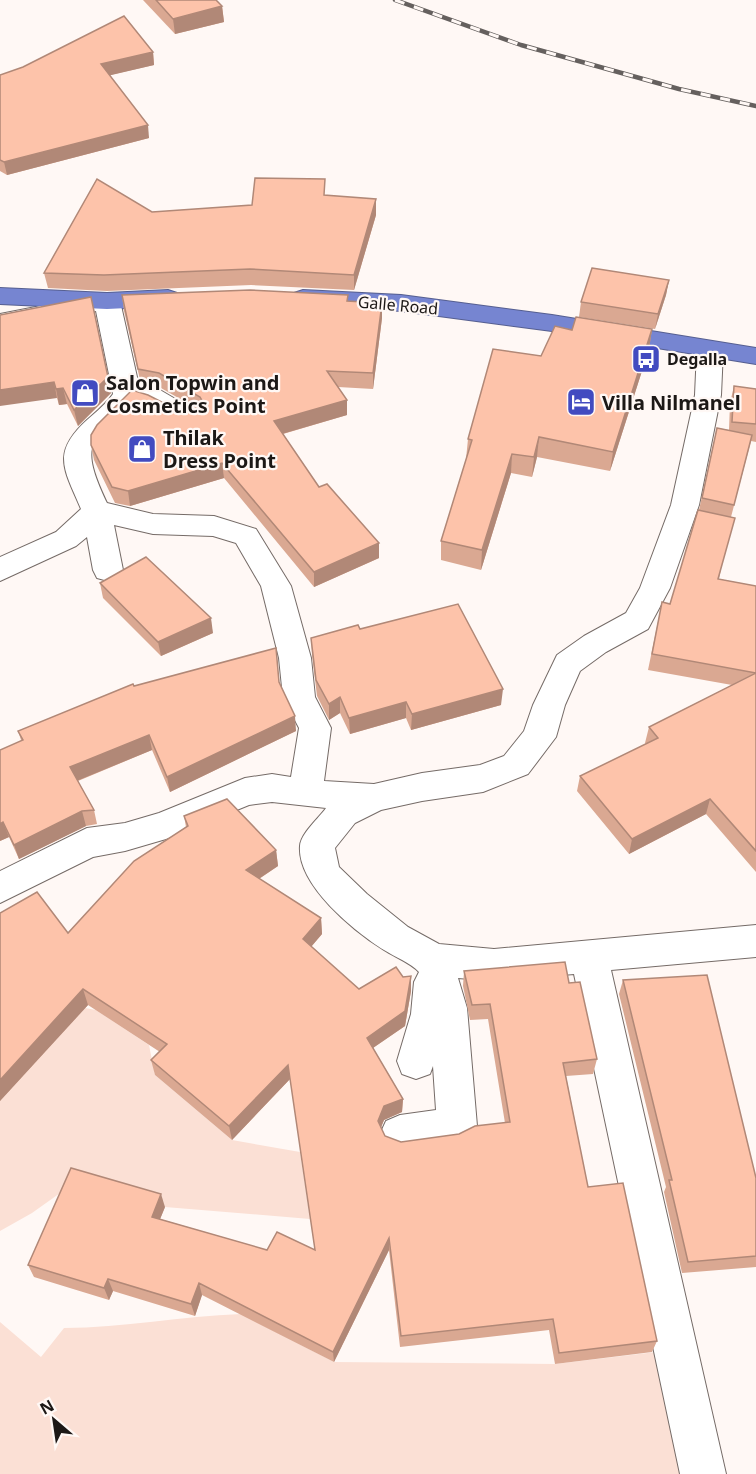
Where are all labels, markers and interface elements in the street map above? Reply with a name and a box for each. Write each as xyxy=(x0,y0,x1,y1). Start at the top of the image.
street label: Galle Road xyxy=(357,291,439,319)
bus stop icon: Degalla xyxy=(630,343,662,375)
place label: Degalla xyxy=(667,348,727,370)
place label: Salon Topwin and Cosmetics Point xyxy=(106,369,279,419)
shop icon: Salon Topwin and Cosmetics Point xyxy=(69,377,101,409)
hotel icon: Villa Nilmanel xyxy=(565,386,597,418)
place label: Villa Nilmanel xyxy=(602,389,741,416)
place label: Thilak Dress Point xyxy=(163,424,276,474)
shop icon: Thilak Dress Point xyxy=(126,433,158,465)
north arrow xyxy=(24,1390,84,1450)
text: N xyxy=(36,1394,58,1420)

